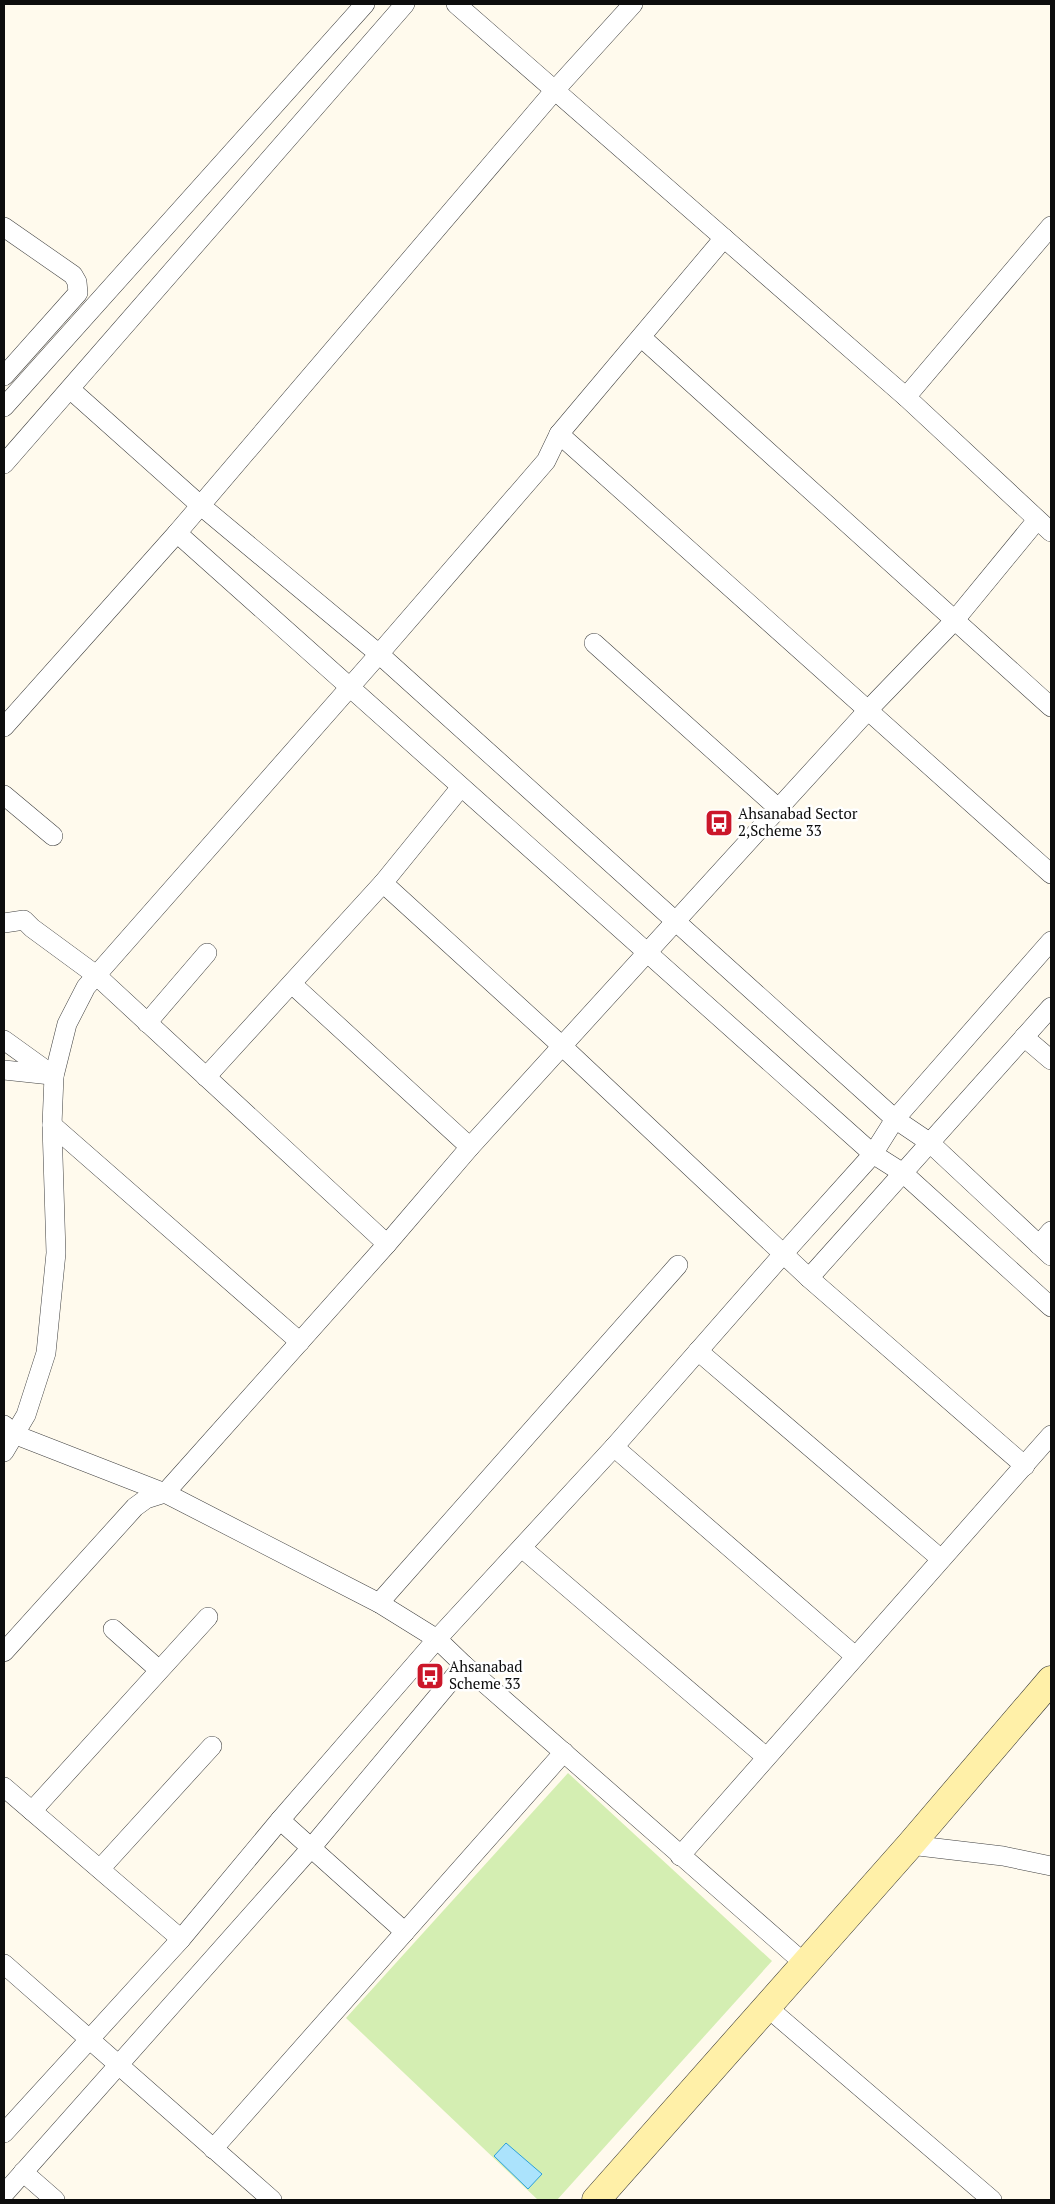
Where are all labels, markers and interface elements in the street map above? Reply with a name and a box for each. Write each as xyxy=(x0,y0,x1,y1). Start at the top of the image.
place label: Ahsanabad Sector 2,Scheme 33 xyxy=(738,803,858,840)
bus stop icon: Ahsanabad Sector 2,Scheme 33 xyxy=(704,808,734,838)
place label: Ahsanabad Scheme 33 xyxy=(449,1656,523,1693)
bus stop icon: Ahsanabad Scheme 33 xyxy=(415,1661,445,1691)

